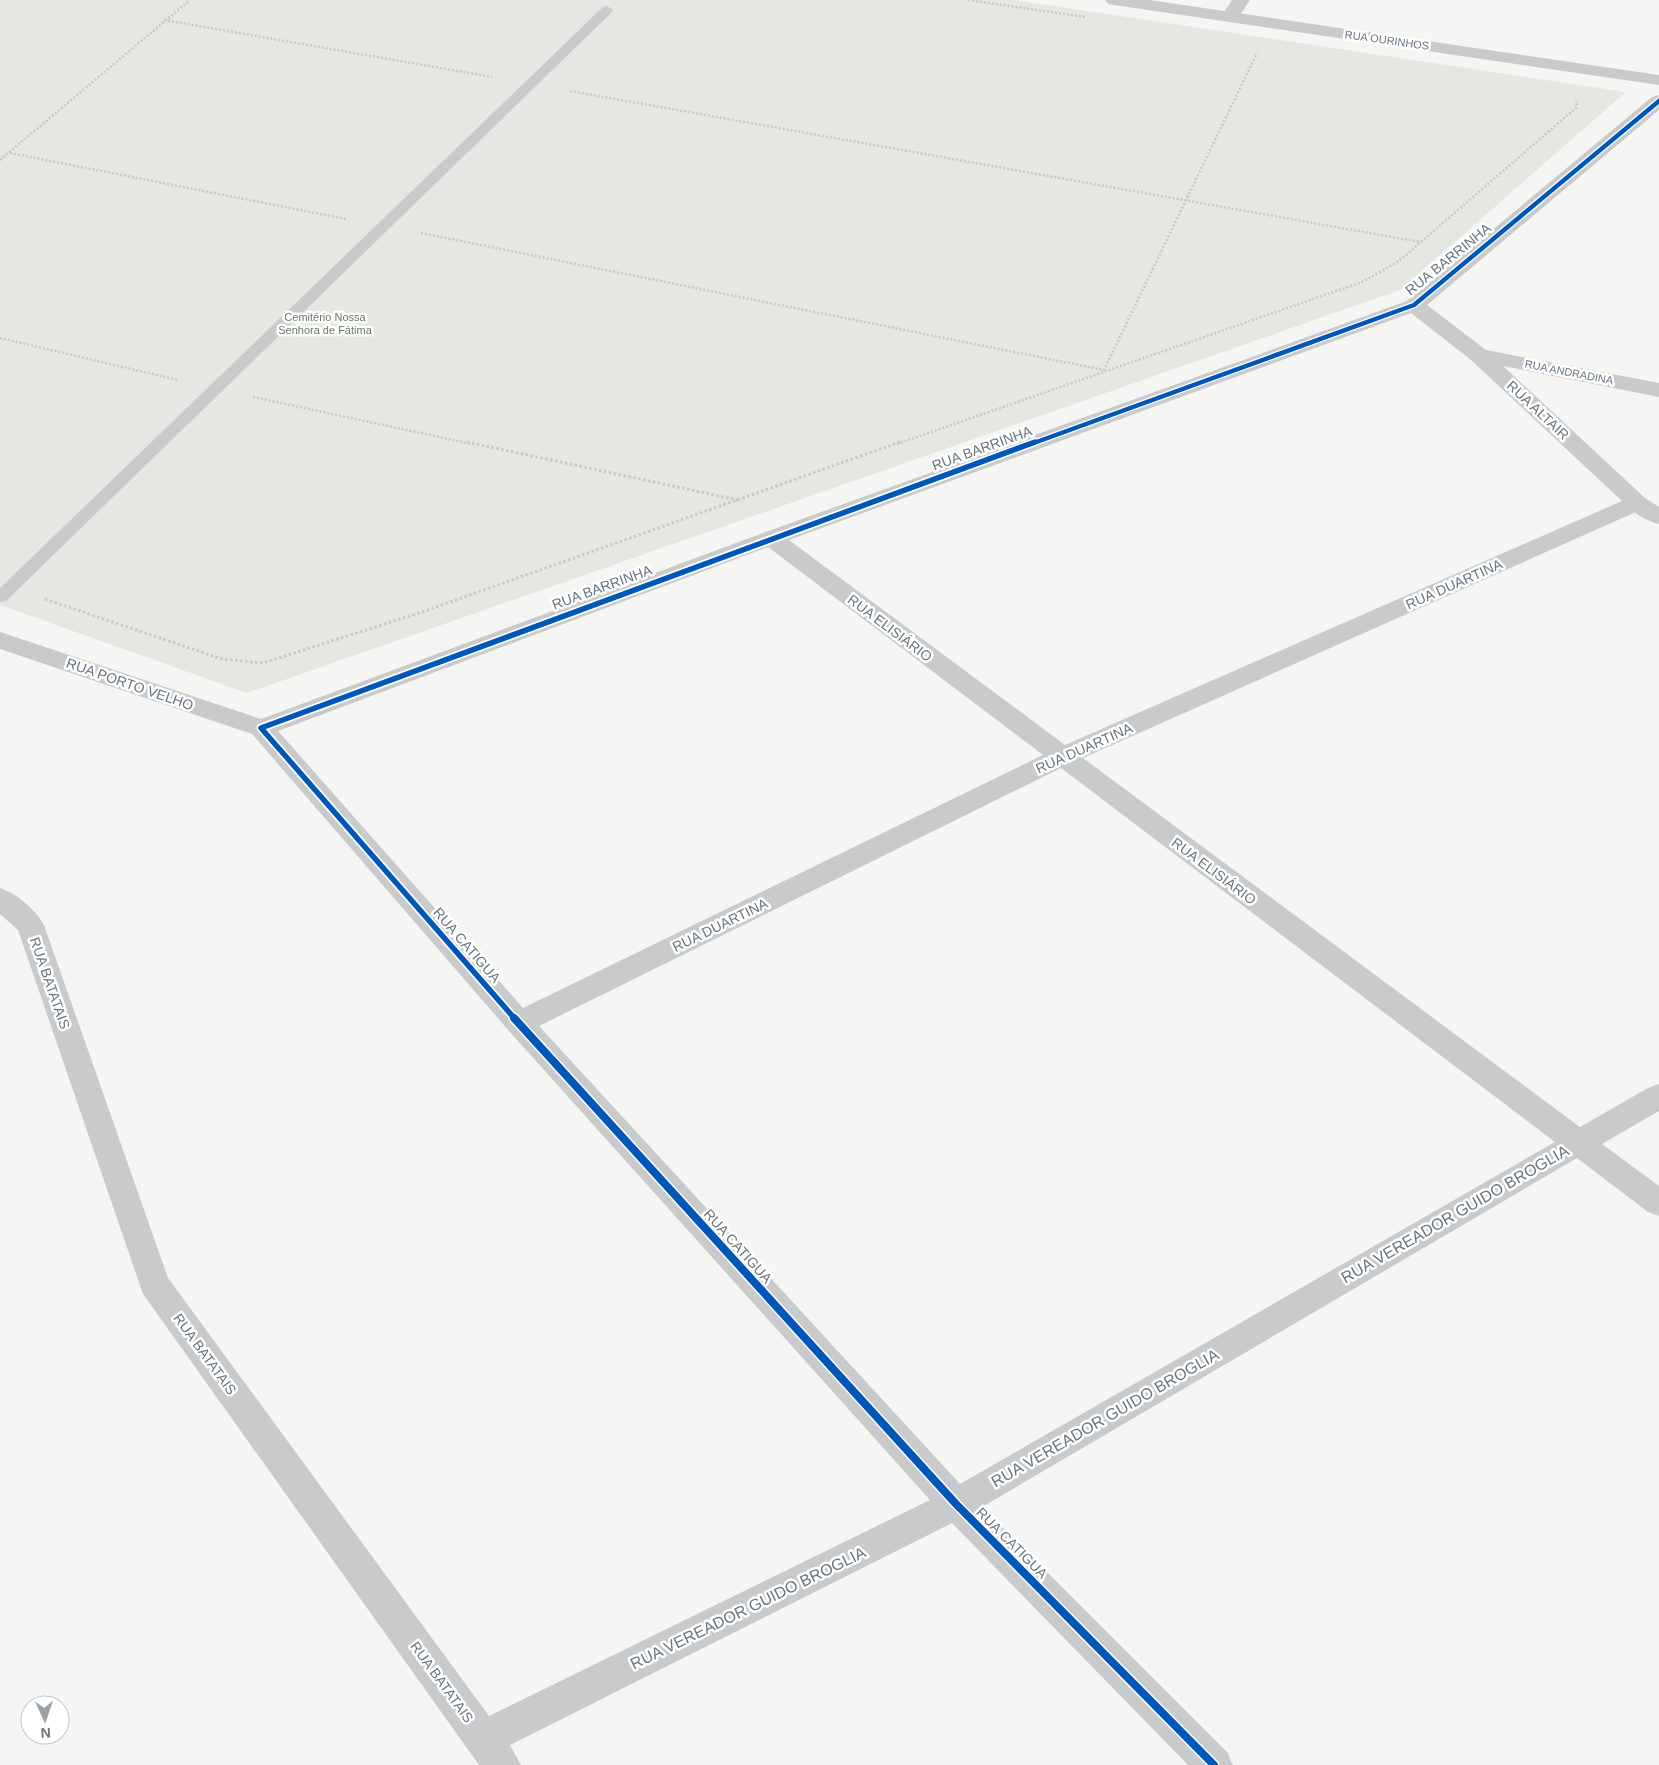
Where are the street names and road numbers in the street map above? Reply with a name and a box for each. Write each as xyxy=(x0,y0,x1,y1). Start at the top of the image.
street label: RUA OURINHOS xyxy=(1344,28,1430,52)
street label: RUA BARRINHA xyxy=(1402,219,1494,298)
street label: RUA ANDRADINA xyxy=(1524,358,1615,387)
street label: RUA ALTAIR xyxy=(1504,377,1572,443)
street label: RUA BARRINHA xyxy=(930,422,1035,473)
street label: RUA DUARTINA xyxy=(1403,555,1505,612)
street label: RUA BARRINHA xyxy=(550,561,655,612)
street label: RUA ELISIÁRIO xyxy=(845,591,935,665)
street label: RUA PORTO VELHO xyxy=(64,655,196,713)
street label: RUA DUARTINA xyxy=(1033,719,1135,776)
street label: RUA ELISIÁRIO xyxy=(1169,834,1259,908)
street label: RUA DUARTINA xyxy=(670,895,771,955)
street label: RUA CATIGUA xyxy=(430,904,504,986)
street label: RUA BATATAIS xyxy=(27,935,73,1031)
street label: RUA VEREADOR GUIDO BROGLIA xyxy=(1338,1142,1572,1286)
street label: RUA CATIGUA xyxy=(701,1206,776,1287)
street label: RUA BATATAIS xyxy=(170,1310,240,1398)
street label: RUA VEREADOR GUIDO BROGLIA xyxy=(988,1346,1222,1490)
street label: RUA CATIGUA xyxy=(973,1504,1051,1582)
street label: RUA VEREADOR GUIDO BROGLIA xyxy=(628,1543,869,1673)
street label: RUA BATATAIS xyxy=(407,1638,477,1726)

